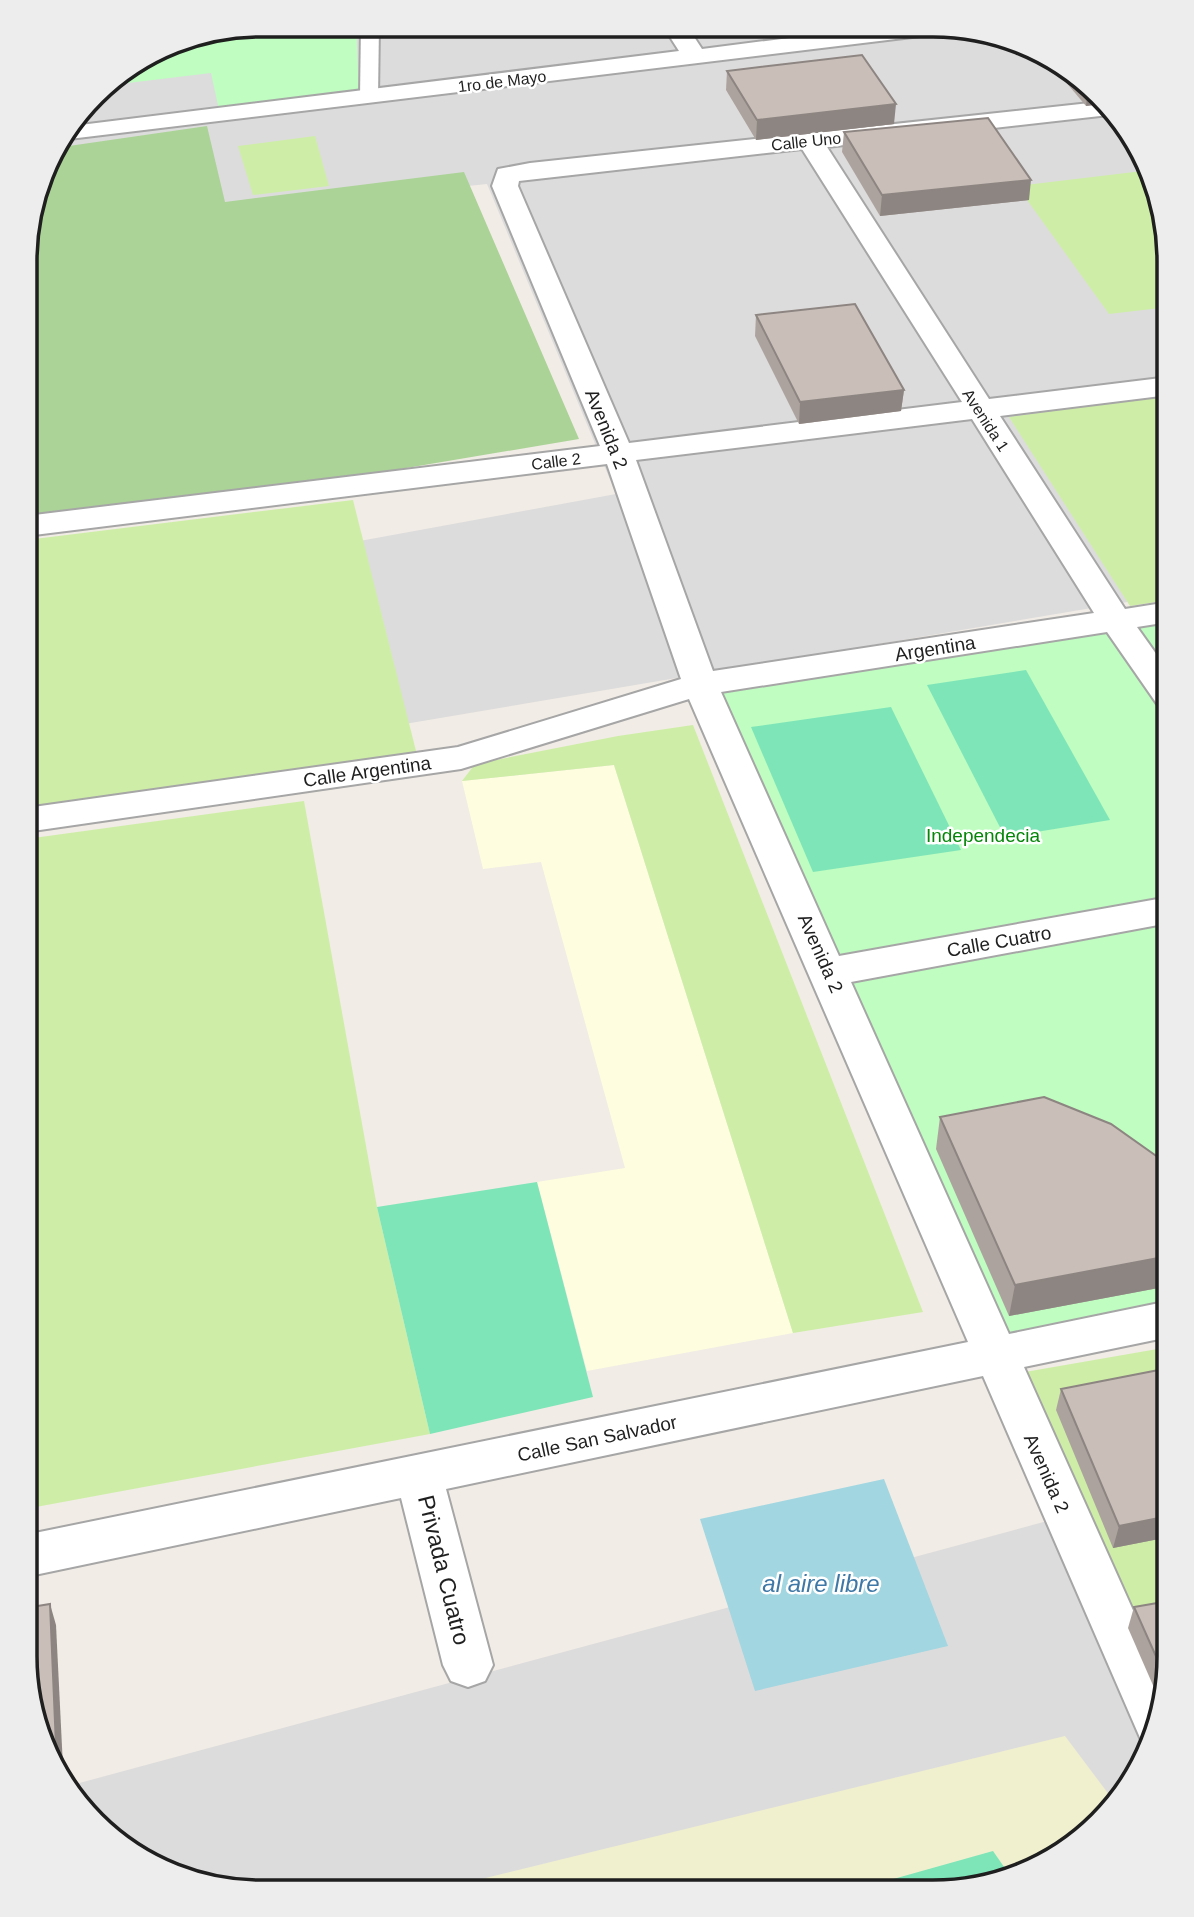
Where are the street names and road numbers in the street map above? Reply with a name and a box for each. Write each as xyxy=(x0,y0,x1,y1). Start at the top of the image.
street label: 1ro de Mayo xyxy=(457,68,547,95)
street label: Calle Uno xyxy=(770,129,842,154)
street label: Avenida 2 xyxy=(581,386,632,472)
street label: Avenida 1 xyxy=(959,386,1012,455)
street label: Calle 2 xyxy=(530,450,582,473)
street label: Argentina xyxy=(893,632,977,665)
street label: Calle Argentina xyxy=(302,752,433,791)
street label: Avenida 2 xyxy=(794,910,847,996)
street label: Calle Cuatro xyxy=(945,922,1053,961)
street label: Calle San Salvador xyxy=(515,1411,679,1466)
street label: Avenida 2 xyxy=(1020,1430,1073,1516)
street label: Privada Cuatro xyxy=(413,1492,475,1648)

